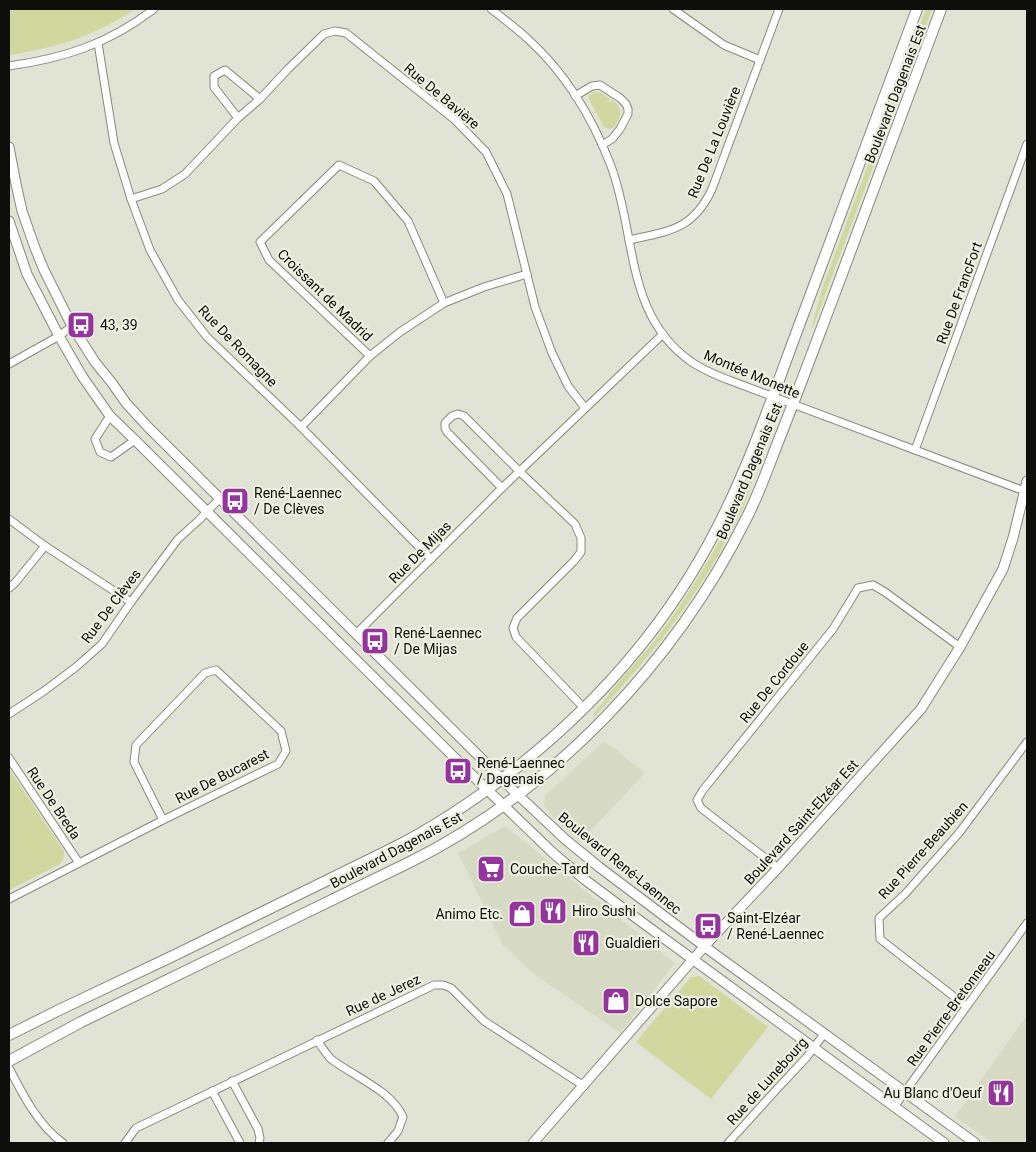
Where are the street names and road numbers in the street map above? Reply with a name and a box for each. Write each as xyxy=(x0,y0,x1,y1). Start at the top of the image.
street label: Boulevard Dagenais Est xyxy=(861,22,929,165)
street label: Rue De Bavière xyxy=(401,60,483,132)
street label: Rue De La Louvière xyxy=(684,84,744,200)
street label: Rue De FrancFort xyxy=(933,239,985,346)
street label: Croissant de Madrid xyxy=(274,246,376,344)
street label: Rue De Romagne xyxy=(195,302,281,390)
street label: Montée Monette xyxy=(702,347,802,401)
street label: Boulevard Dagenais Est xyxy=(713,400,785,542)
street label: Rue De Mijas xyxy=(386,518,454,586)
street label: Rue De Clèves xyxy=(78,566,144,646)
street label: Rue De Cordoue xyxy=(736,638,812,726)
street label: Rue De Bucarest xyxy=(173,745,272,806)
street label: Boulevard Saint-Elzéar Est xyxy=(741,756,861,888)
street label: Rue De Breda xyxy=(24,764,84,842)
street label: Rue Pierre-Beaubien xyxy=(875,798,971,902)
street label: Boulevard Dagenais Est xyxy=(327,808,465,892)
street label: Boulevard René-Laennec xyxy=(555,809,685,917)
street label: Rue Pierre-Bretonneau xyxy=(904,947,998,1069)
street label: Rue de Jerez xyxy=(343,971,423,1019)
street label: Rue de Lunebourg xyxy=(724,1034,810,1128)

